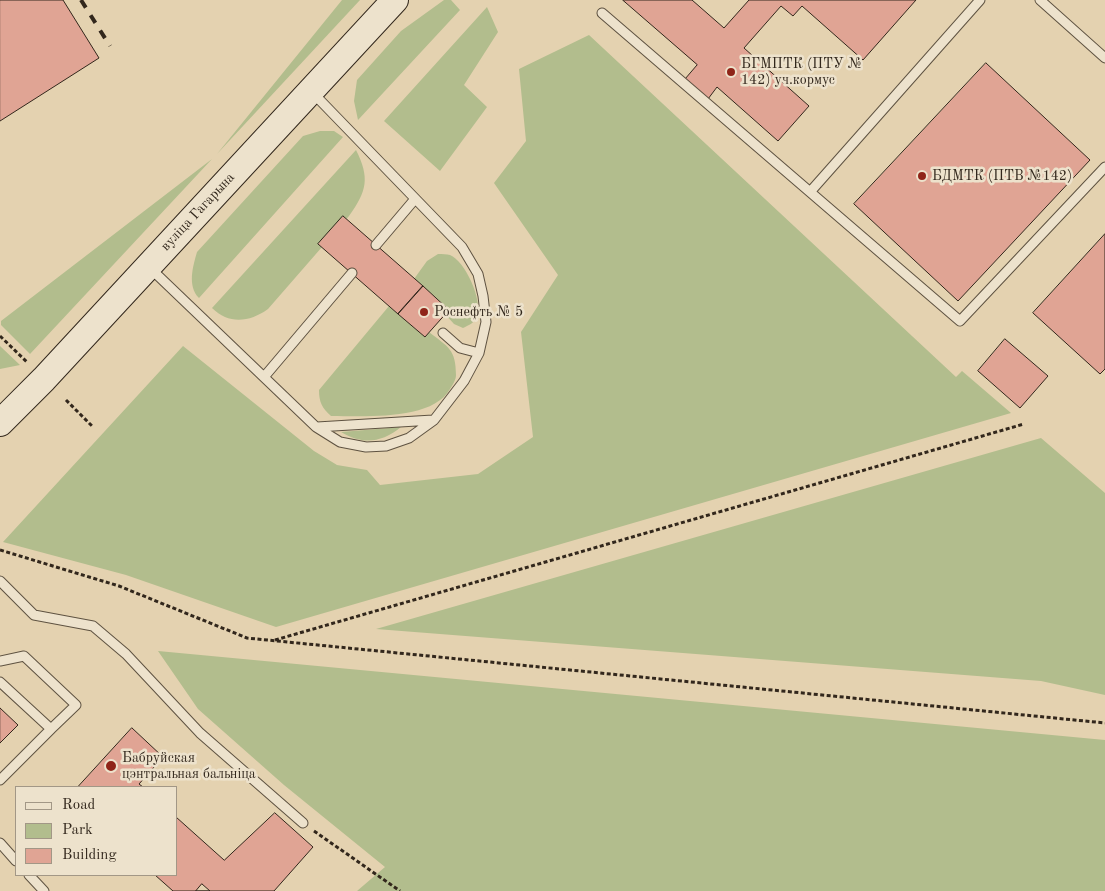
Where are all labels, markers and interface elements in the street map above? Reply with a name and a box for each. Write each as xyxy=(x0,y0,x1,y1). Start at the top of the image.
place label: БГМПТК (ПТУ № 142) уч.кормус xyxy=(741,56,863,88)
marker: БГМПТК (ПТУ № 142) уч.кормус xyxy=(725,66,737,78)
place label: БДМТК (ПТВ №142) xyxy=(932,168,1072,184)
street label: вуліца Гагарына xyxy=(157,169,239,255)
marker: БДМТК (ПТВ №142) xyxy=(916,170,928,182)
place label: Роснефть № 5 xyxy=(434,304,523,320)
marker: Роснефть № 5 xyxy=(418,306,430,318)
place label: Бабруйская цэнтральная бальніца xyxy=(122,750,256,782)
marker: Бабруйская цэнтральная бальніца xyxy=(104,759,118,773)
legend xyxy=(15,786,178,876)
text: Road xyxy=(62,798,95,813)
text: Park xyxy=(62,823,93,838)
text: Building xyxy=(62,848,117,863)

